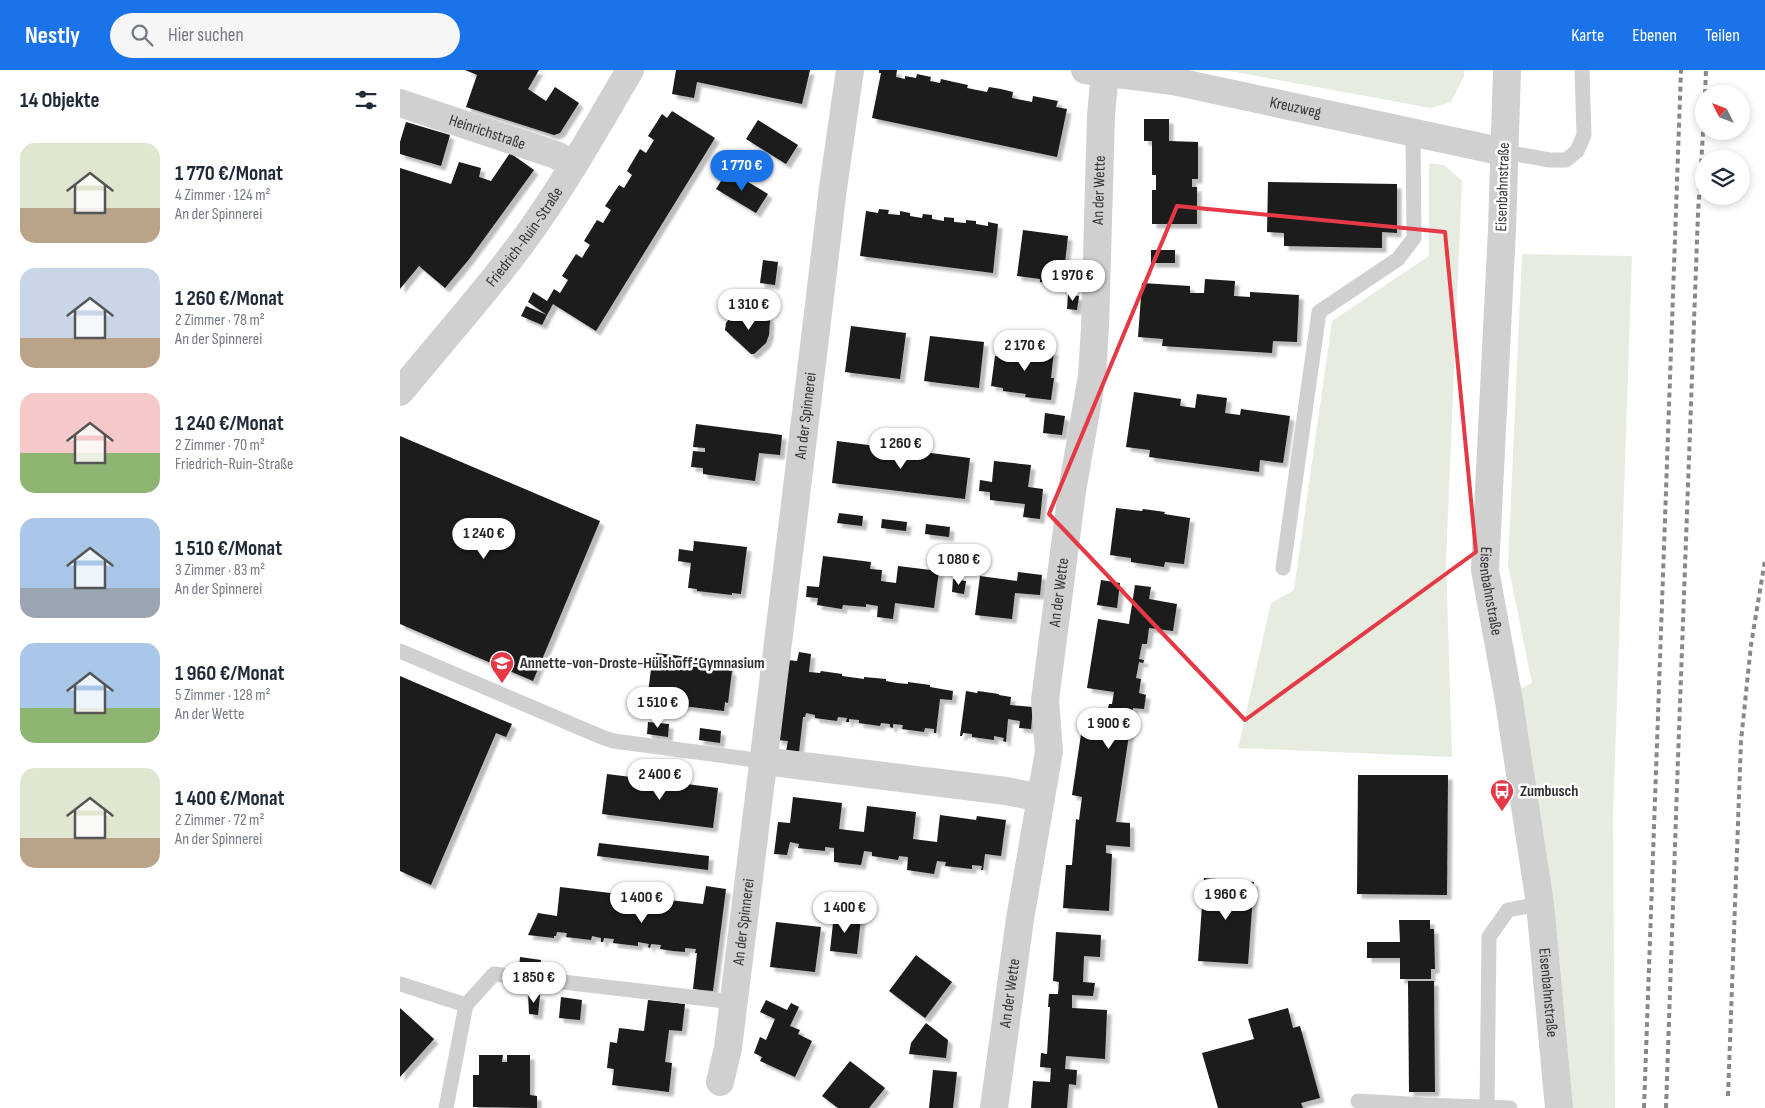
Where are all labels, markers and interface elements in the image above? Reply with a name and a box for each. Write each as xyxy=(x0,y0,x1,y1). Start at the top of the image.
search box xyxy=(110,13,460,58)
text: Nestly xyxy=(25,21,80,50)
icon: search xyxy=(128,21,156,49)
text: Hier suchen xyxy=(168,24,244,47)
text: Karte xyxy=(1571,25,1604,46)
text: Ebenen xyxy=(1632,25,1677,46)
text: Teilen xyxy=(1705,25,1740,46)
north arrow xyxy=(1695,85,1750,140)
map controls xyxy=(1695,85,1750,205)
icon: filters xyxy=(352,86,380,114)
text: 14 Objekte xyxy=(20,88,99,113)
street label: Kreuzweg xyxy=(1268,93,1323,122)
street label: Heinrichstraße xyxy=(447,110,528,154)
street label: Eisenbahnstraße xyxy=(1492,142,1514,232)
pin: 1 770 € xyxy=(696,150,788,192)
button: layers xyxy=(1695,150,1750,205)
street label: An der Wette xyxy=(1088,155,1109,226)
text: 1 770 € xyxy=(721,156,763,175)
text: 1 770 €/Monat xyxy=(175,161,283,186)
icon: home xyxy=(60,163,120,223)
street label: Friedrich-Ruin-Straße xyxy=(482,183,567,291)
text: 4 Zimmer · 124 m² xyxy=(175,186,270,205)
text: An der Spinnerei xyxy=(175,205,262,224)
pin: 1 970 € xyxy=(1027,260,1119,302)
text: 1 970 € xyxy=(1052,266,1094,285)
text: 1 260 €/Monat xyxy=(175,286,284,311)
icon: home xyxy=(60,288,120,348)
pin: 1 310 € xyxy=(703,288,795,331)
text: 1 310 € xyxy=(729,295,769,314)
text: 2 Zimmer · 78 m² xyxy=(175,311,265,330)
text: An der Spinnerei xyxy=(175,330,262,349)
pin: 2 170 € xyxy=(979,330,1071,372)
text: 2 170 € xyxy=(1005,336,1045,355)
street label: An der Spinnerei xyxy=(791,371,820,461)
text: 1 240 €/Monat xyxy=(175,411,284,436)
icon: home xyxy=(60,413,120,473)
pin: 1 260 € xyxy=(855,428,947,470)
text: 1 260 € xyxy=(880,434,922,453)
text: 2 Zimmer · 70 m² xyxy=(175,436,265,455)
text: Friedrich-Ruin-Straße xyxy=(175,455,293,474)
pin: 1 240 € xyxy=(438,518,530,560)
text: 1 240 € xyxy=(463,524,505,543)
text: 1 510 €/Monat xyxy=(175,536,282,561)
icon: home xyxy=(60,538,120,598)
pin: 1 080 € xyxy=(913,544,1005,586)
street label: Eisenbahnstraße xyxy=(1475,546,1506,637)
text: 1 080 € xyxy=(938,550,980,569)
street label: An der Wette xyxy=(1045,557,1073,629)
text: 3 Zimmer · 83 m² xyxy=(175,561,265,580)
text: An der Spinnerei xyxy=(175,580,262,599)
school or university icon: Annette-von-Droste-Hülshoff-Gymnasium xyxy=(489,650,515,684)
place label: Annette-von-Droste-Hülshoff-Gymnasium xyxy=(519,654,765,673)
text: 1 960 €/Monat xyxy=(175,661,285,686)
icon: home xyxy=(60,663,120,723)
text: 5 Zimmer · 128 m² xyxy=(175,686,271,705)
pin: 1 510 € xyxy=(612,686,704,729)
text: 1 510 € xyxy=(638,693,678,712)
text: An der Wette xyxy=(175,705,244,724)
pin: 1 900 € xyxy=(1063,708,1155,750)
text: 1 900 € xyxy=(1088,714,1130,733)
pin: 2 400 € xyxy=(614,758,706,801)
text: 2 400 € xyxy=(639,765,681,784)
bus stop icon: Zumbusch xyxy=(1489,778,1515,812)
place label: Zumbusch xyxy=(1520,782,1578,801)
text: 1 400 €/Monat xyxy=(175,786,284,811)
icon: home xyxy=(60,788,120,848)
text: 2 Zimmer · 72 m² xyxy=(175,811,264,830)
text: An der Spinnerei xyxy=(175,830,262,849)
street label: An der Spinnerei xyxy=(729,877,758,967)
pin: 1 960 € xyxy=(1180,878,1272,921)
pin: 1 400 € xyxy=(596,882,688,924)
text: 1 960 € xyxy=(1205,885,1247,904)
text: 1 400 € xyxy=(621,888,663,907)
pin: 1 400 € xyxy=(799,892,891,934)
text: 1 400 € xyxy=(824,898,866,917)
street label: Eisenbahnstraße xyxy=(1535,947,1562,1038)
street label: An der Wette xyxy=(996,957,1024,1030)
pin: 1 850 € xyxy=(488,962,580,1004)
text: 1 850 € xyxy=(513,968,555,987)

